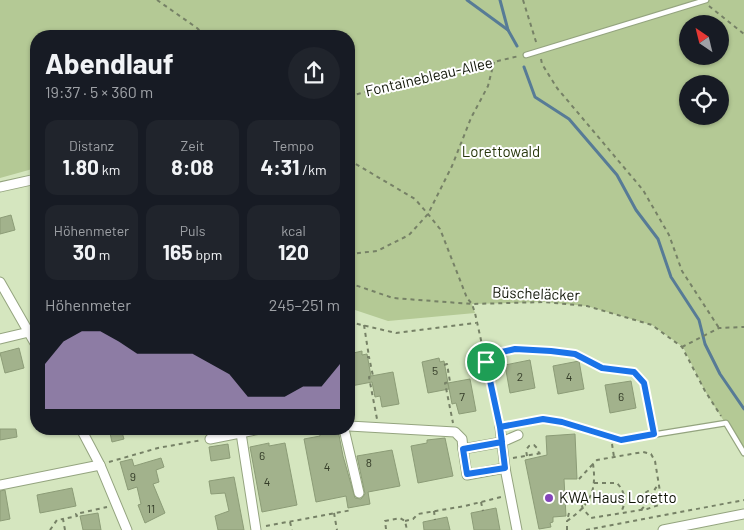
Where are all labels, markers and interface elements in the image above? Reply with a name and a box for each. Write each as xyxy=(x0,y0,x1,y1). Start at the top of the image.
north arrow xyxy=(679,15,729,65)
map controls xyxy=(679,15,729,125)
text: Abendlauf xyxy=(45,46,174,80)
button: share xyxy=(288,47,340,99)
street label: Fontainebleau-Allee xyxy=(363,53,494,99)
button: locate xyxy=(679,75,729,125)
text: 19:37 · 5 × 360 m xyxy=(45,82,153,101)
text: Distanz xyxy=(69,137,114,154)
text: Zeit xyxy=(181,137,204,154)
text: Tempo xyxy=(273,137,314,154)
park label: Lorettowald xyxy=(462,142,540,160)
text: 1.80 xyxy=(63,154,99,179)
text: 8:08 xyxy=(171,154,214,179)
text: 4:31 xyxy=(260,154,300,179)
text: km xyxy=(99,161,120,178)
text: /km xyxy=(300,161,327,178)
text: Höhenmeter xyxy=(54,222,129,239)
text: Puls xyxy=(180,222,205,239)
text: kcal xyxy=(281,222,306,239)
text: 30 xyxy=(73,239,96,264)
text: 165 xyxy=(163,239,193,264)
text: 120 xyxy=(278,239,309,264)
text: m xyxy=(96,246,110,263)
text: bpm xyxy=(193,246,222,263)
street label: Büscheläcker xyxy=(492,282,581,304)
text: Höhenmeter xyxy=(45,295,131,314)
text: 245–251 m xyxy=(269,295,340,314)
pin xyxy=(465,341,507,383)
icon: arrive xyxy=(472,348,500,376)
house number: 5 xyxy=(432,363,438,377)
house number: 2 xyxy=(517,369,523,383)
house number: 4 xyxy=(566,369,572,383)
house number: 7 xyxy=(459,389,465,403)
house number: 6 xyxy=(618,389,624,403)
house number: 6 xyxy=(259,448,265,462)
house number: 8 xyxy=(366,455,372,469)
house number: 4 xyxy=(324,459,330,473)
house number: 9 xyxy=(130,469,136,483)
house number: 4 xyxy=(264,474,270,488)
place label: KWA Haus Loretto xyxy=(559,488,677,506)
marker: KWA Haus Loretto xyxy=(543,492,555,504)
house number: 11 xyxy=(147,501,155,515)

